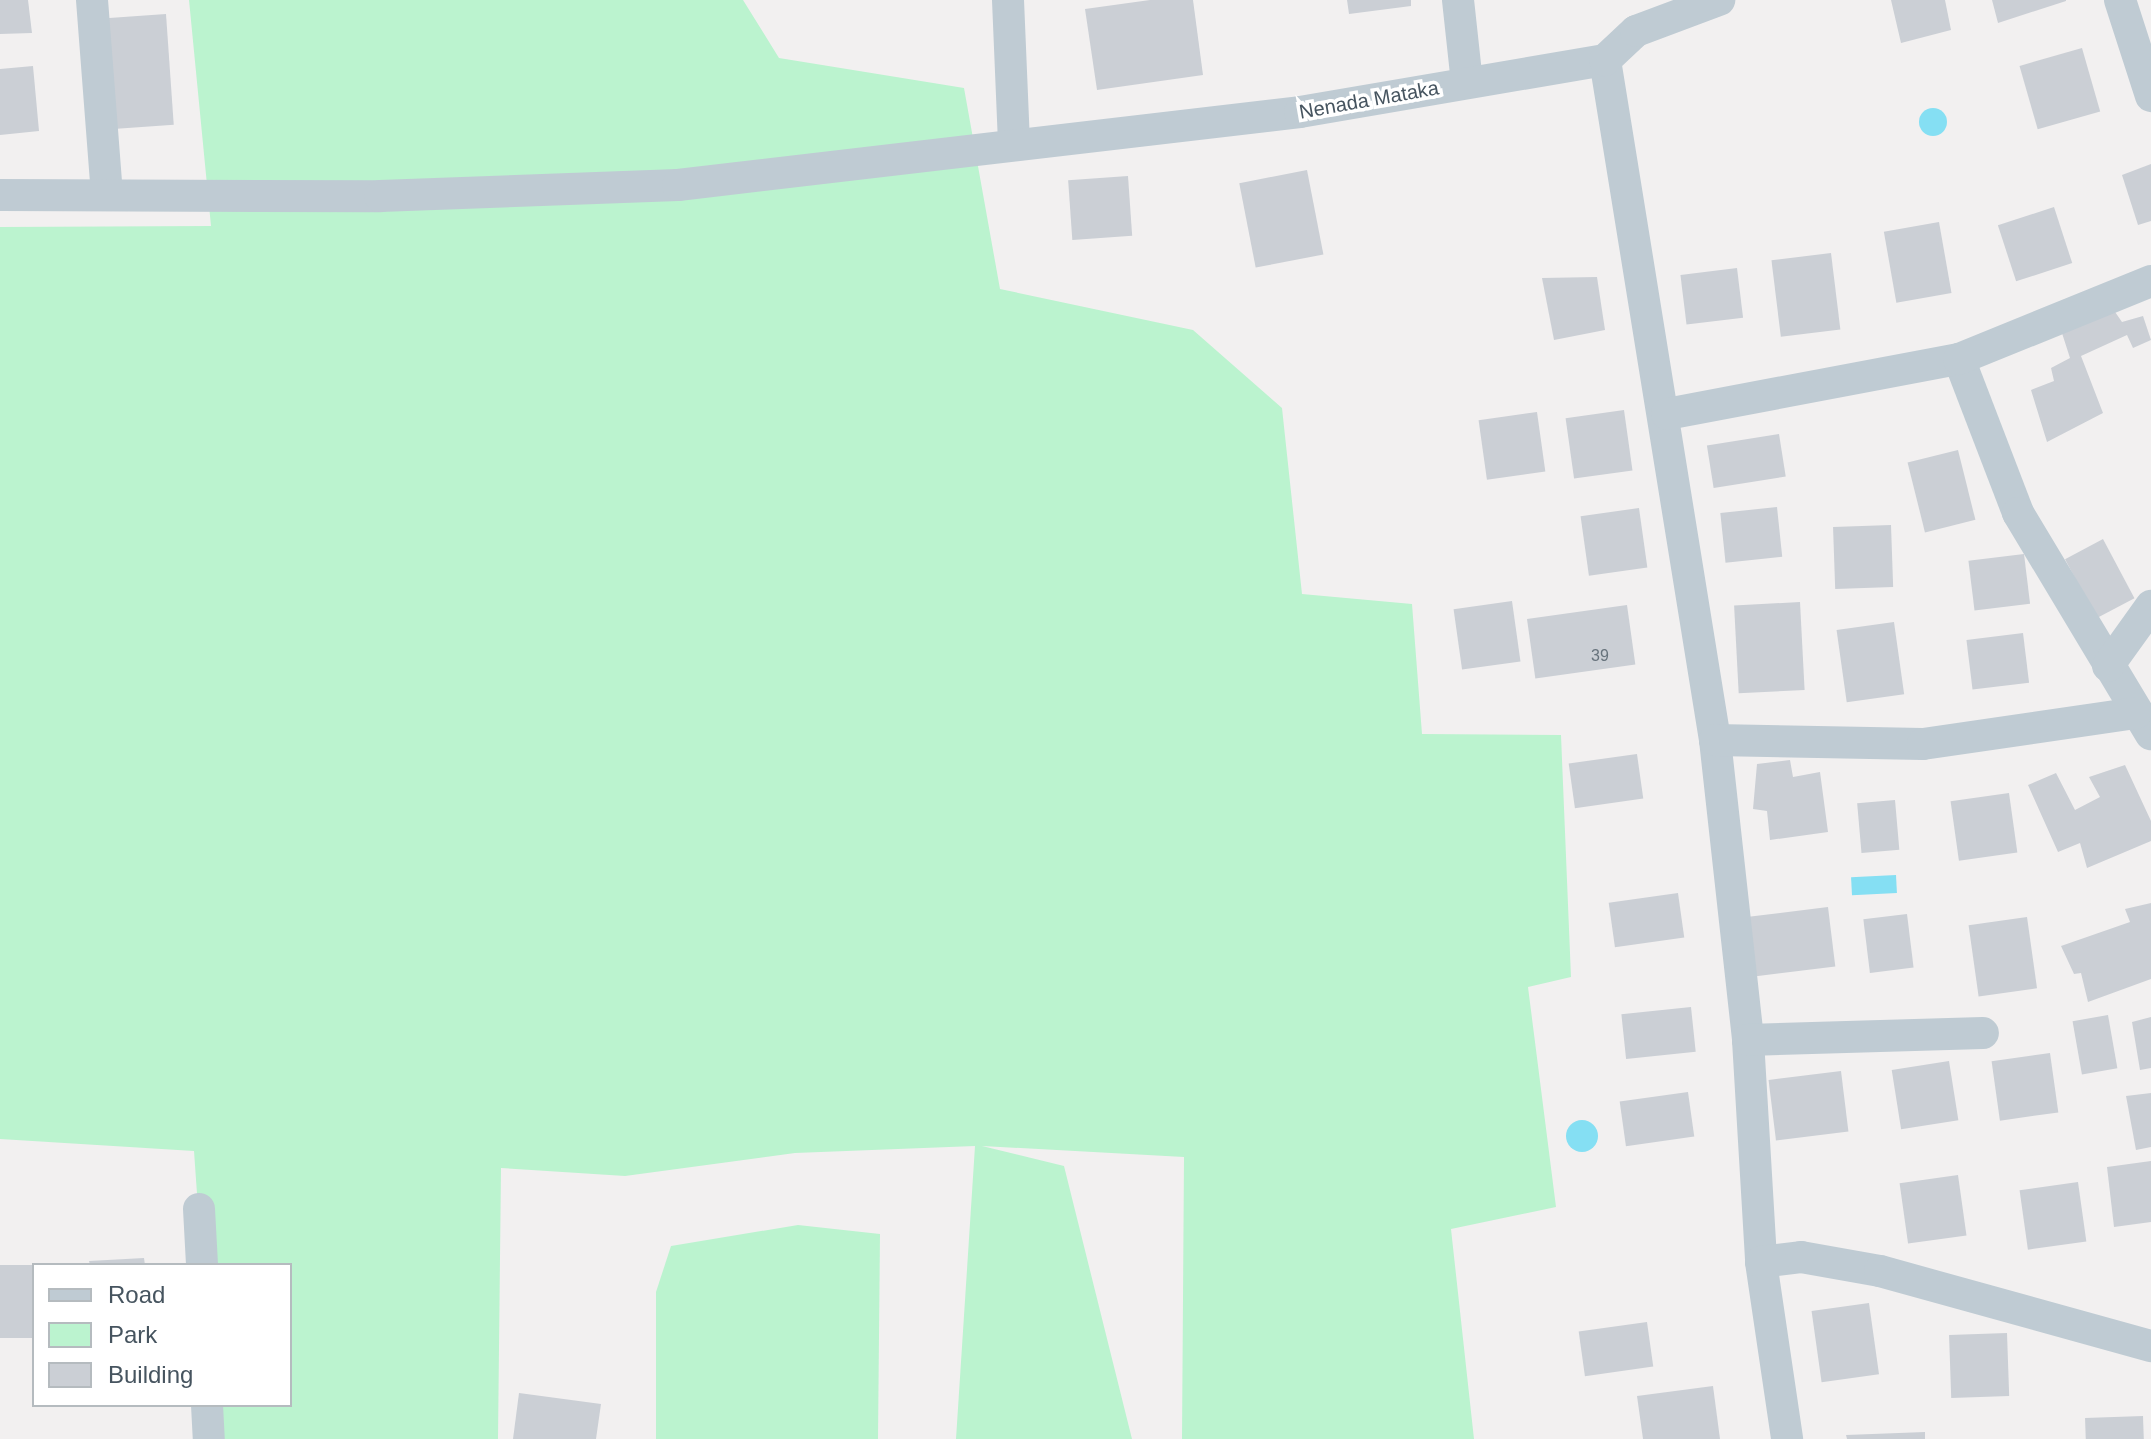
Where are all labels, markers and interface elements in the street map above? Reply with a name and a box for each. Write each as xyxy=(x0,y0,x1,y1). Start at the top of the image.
street label: Nenada Mataka xyxy=(1297,76,1441,124)
house number: 39 xyxy=(1591,646,1609,666)
legend xyxy=(32,1263,292,1407)
text: Road xyxy=(108,1281,165,1308)
text: Park xyxy=(108,1321,157,1348)
text: Building xyxy=(108,1361,193,1388)

